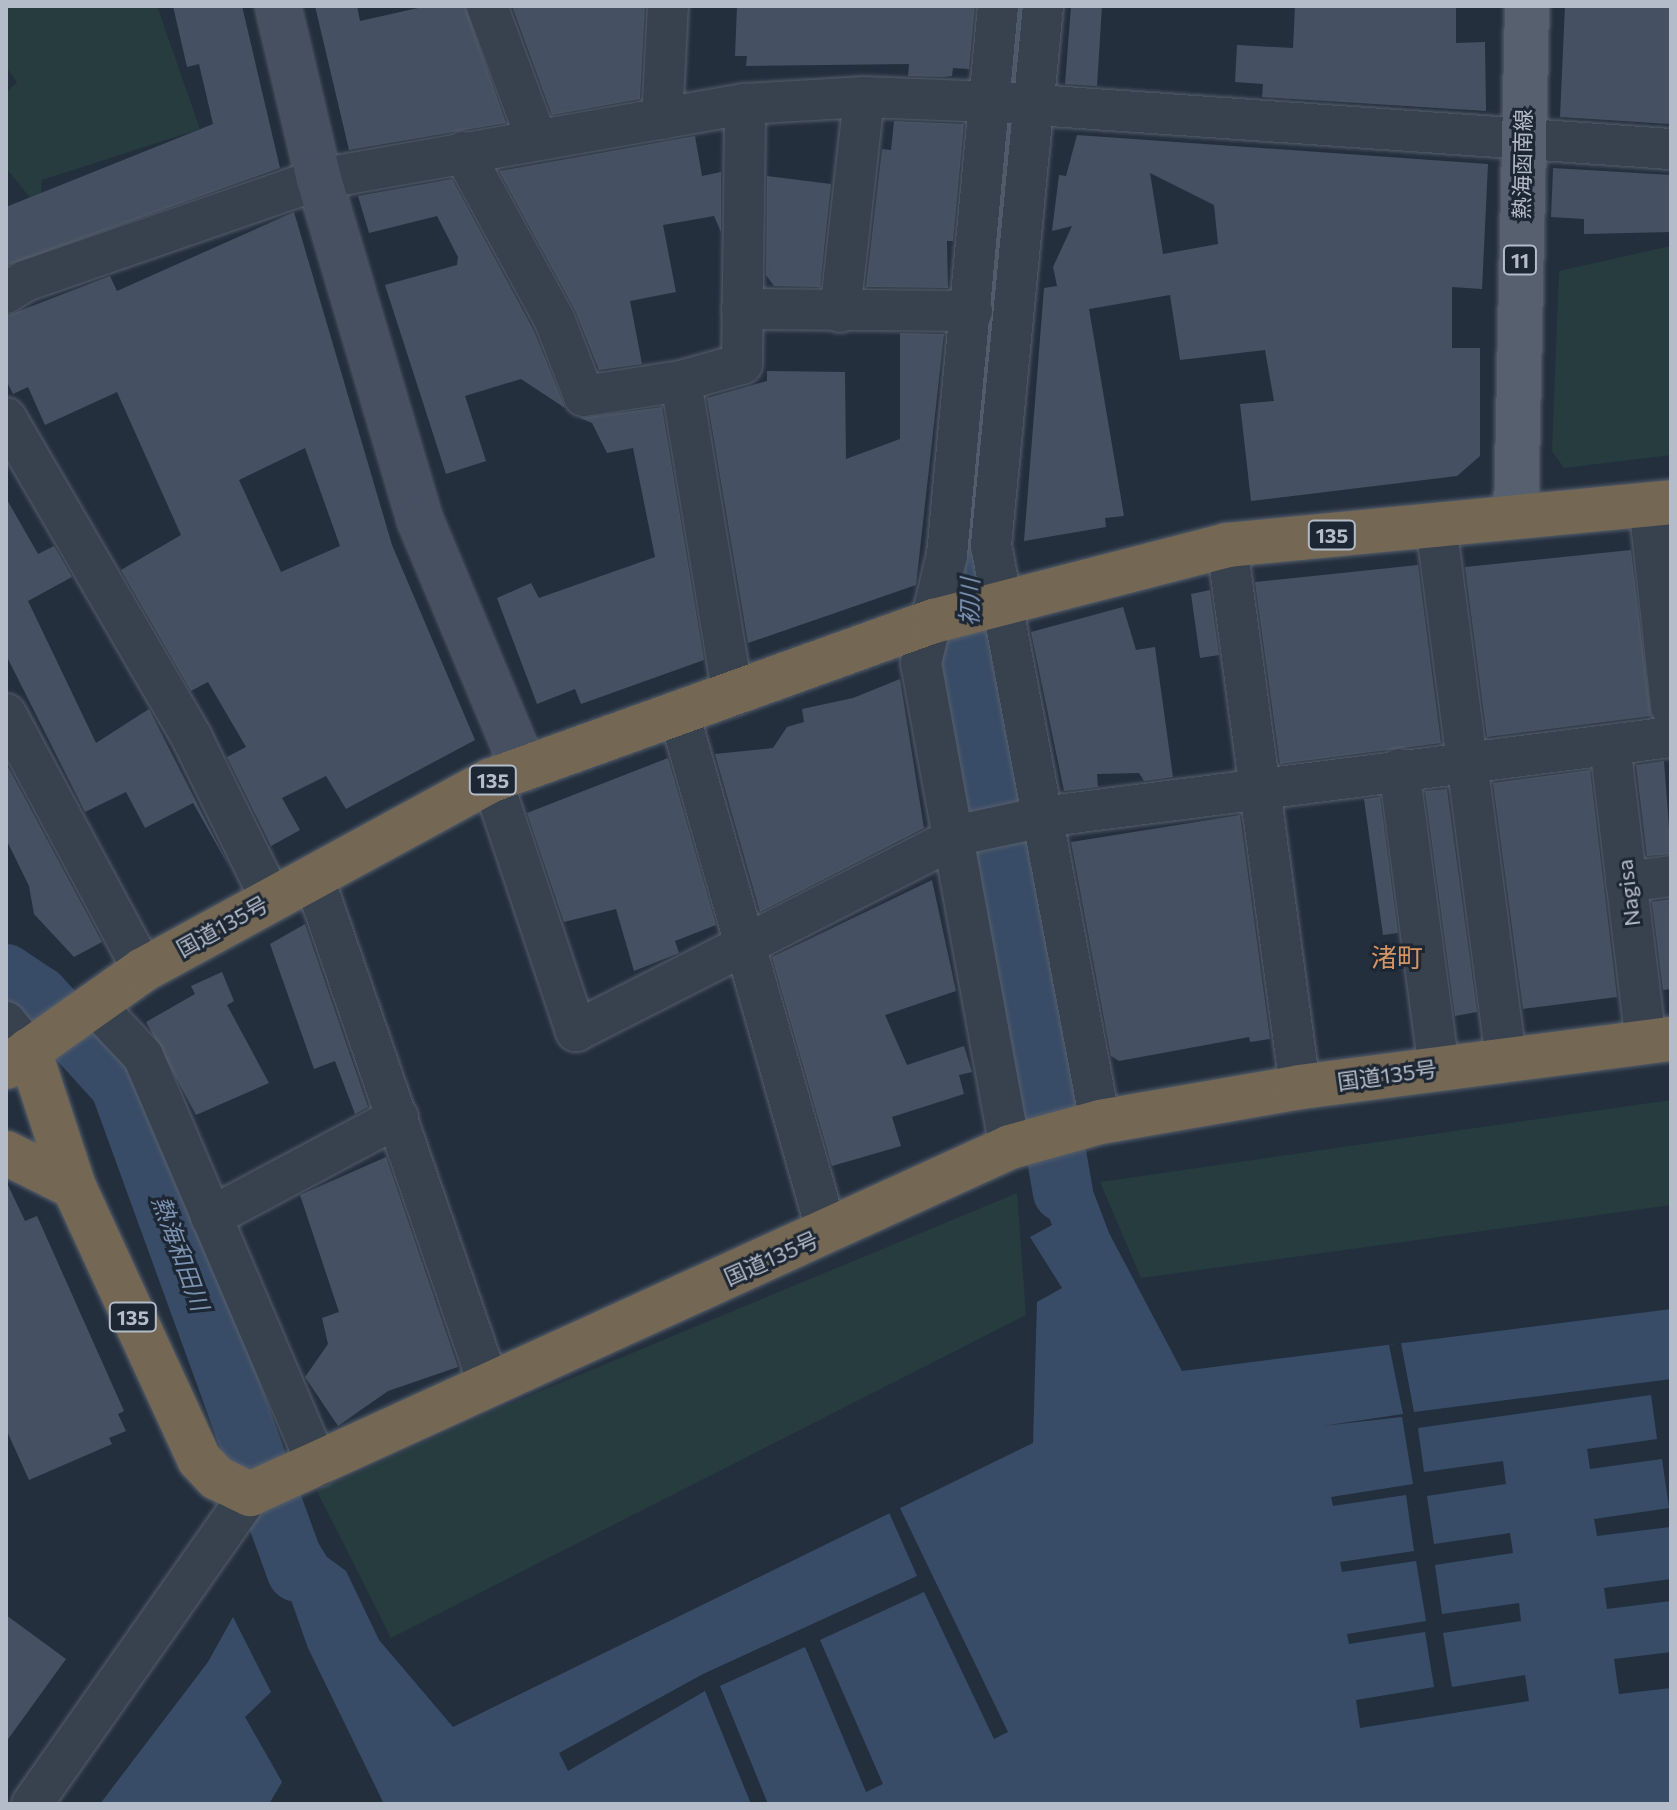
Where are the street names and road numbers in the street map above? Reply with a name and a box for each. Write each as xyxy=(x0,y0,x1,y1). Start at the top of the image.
street label: 熱海函南線 xyxy=(1508,109,1536,219)
road number: 11 xyxy=(1502,244,1538,276)
road number: 135 xyxy=(1306,519,1358,551)
road number: 135 xyxy=(467,764,519,796)
street label: Nagisa xyxy=(1611,858,1645,928)
street label: 国道135号 xyxy=(172,890,272,962)
street label: 国道135号 xyxy=(1335,1055,1439,1095)
street label: 国道135号 xyxy=(720,1225,822,1291)
road number: 135 xyxy=(107,1301,159,1333)

